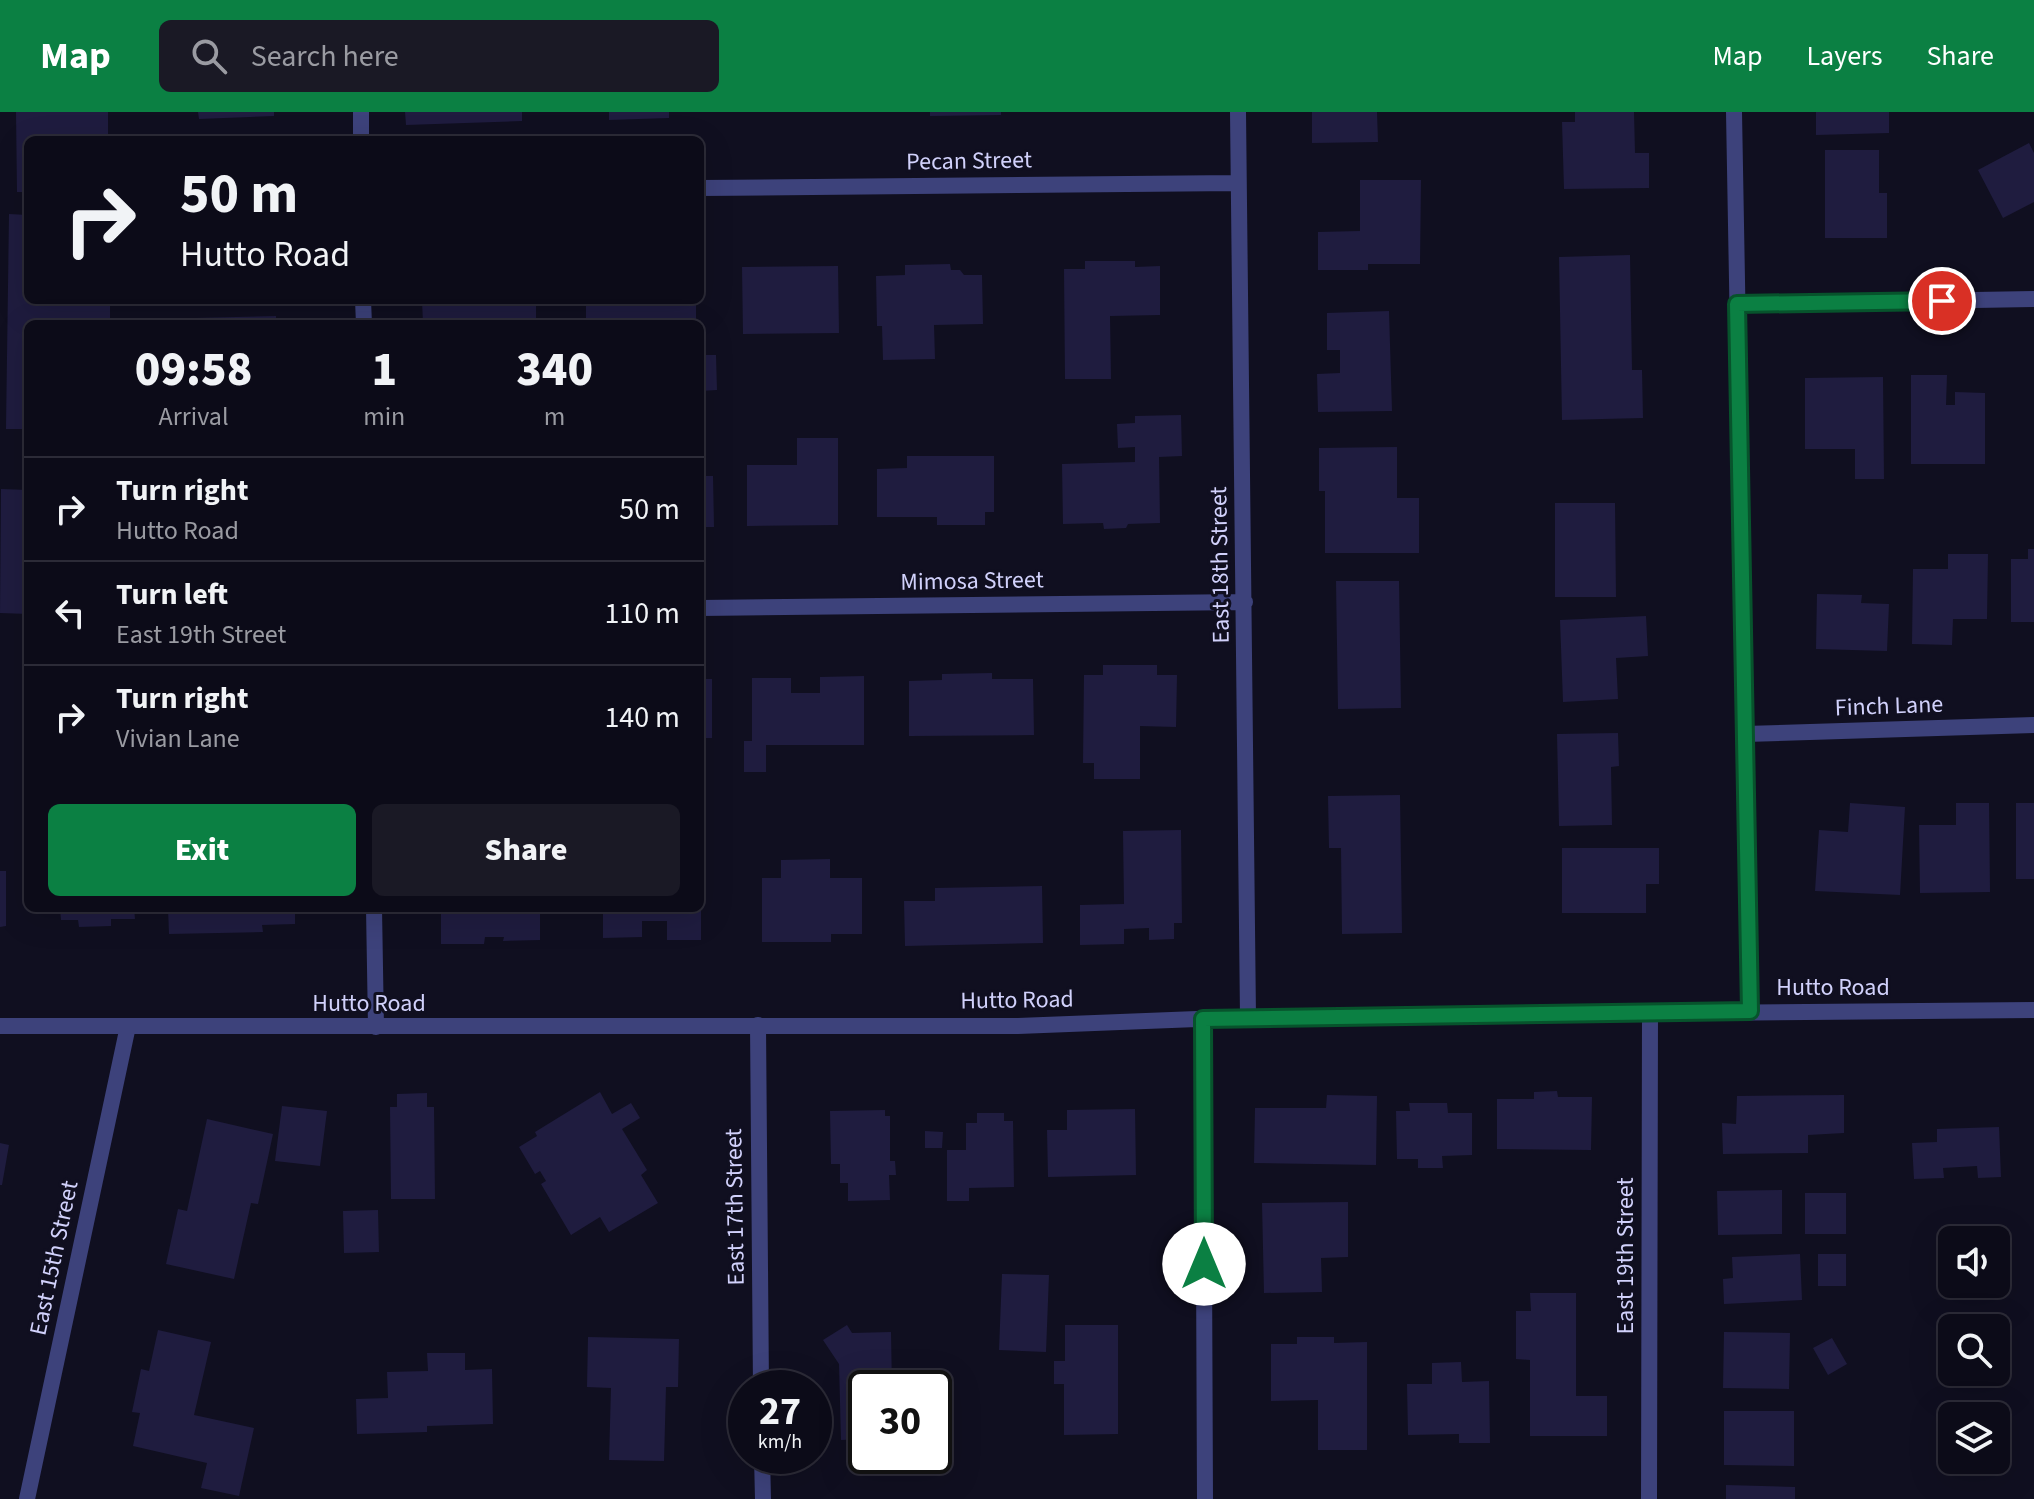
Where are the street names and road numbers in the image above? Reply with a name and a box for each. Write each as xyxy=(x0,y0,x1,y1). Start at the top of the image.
street label: Pecan Street xyxy=(906,142,1032,180)
street label: East 18th Street xyxy=(1201,486,1239,644)
street label: Mimosa Street xyxy=(900,562,1044,600)
street label: Finch Lane xyxy=(1834,687,1944,725)
street label: Hutto Road xyxy=(1776,970,1890,1005)
street label: Hutto Road xyxy=(960,982,1074,1018)
street label: Hutto Road xyxy=(312,986,426,1021)
street label: East 17th Street xyxy=(716,1128,754,1286)
street label: East 15th Street xyxy=(21,1177,87,1339)
street label: East 19th Street xyxy=(1608,1177,1643,1335)

